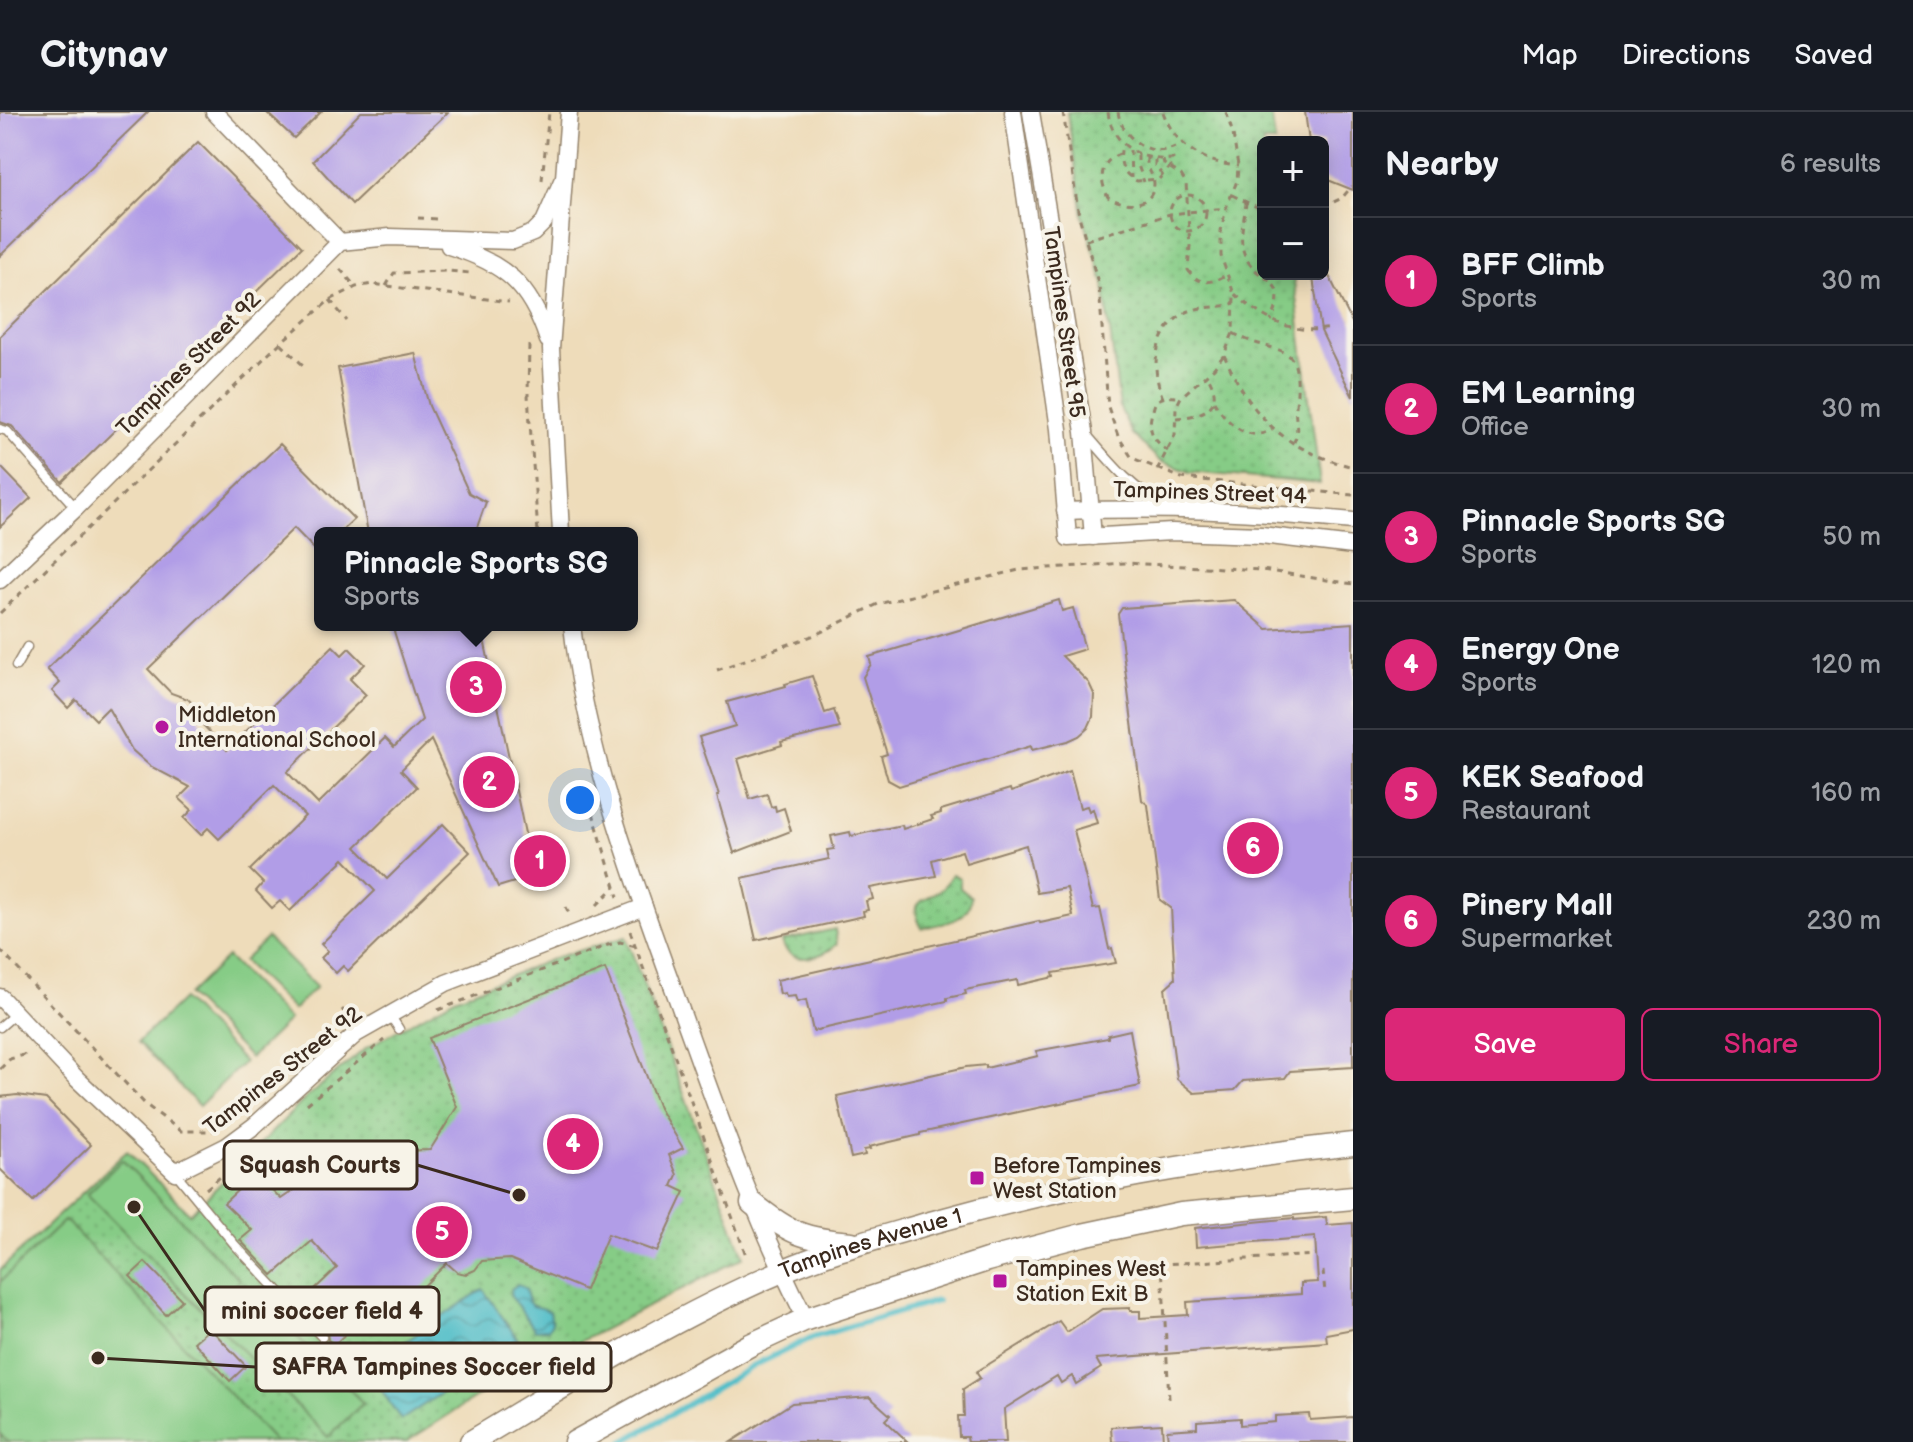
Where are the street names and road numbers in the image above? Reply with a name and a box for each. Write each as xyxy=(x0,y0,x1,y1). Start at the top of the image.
street label: Tampines Street 95 xyxy=(1037,225,1090,420)
street label: Tampines Street 92 xyxy=(111,286,267,442)
street label: Tampines Street 94 xyxy=(1113,477,1308,510)
street label: Tampines Street 92 xyxy=(198,1001,367,1141)
street label: Tampines Avenue 1 xyxy=(775,1203,965,1286)

